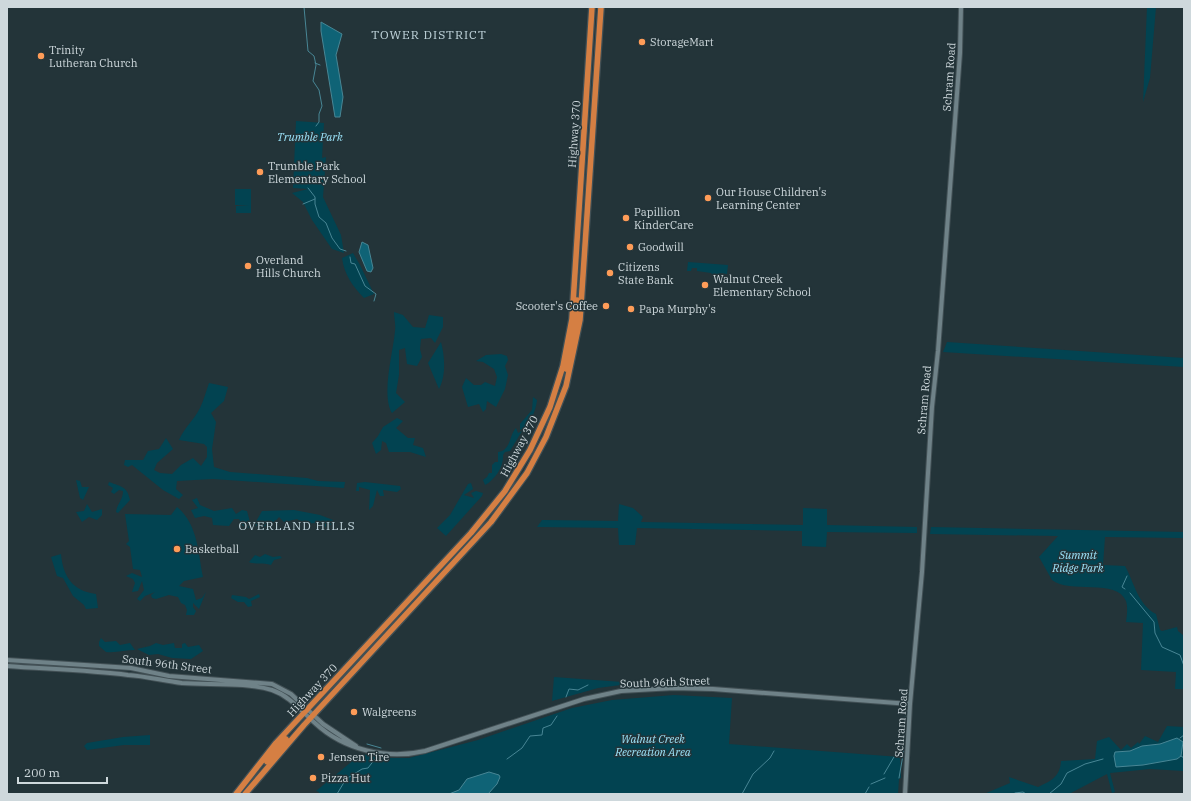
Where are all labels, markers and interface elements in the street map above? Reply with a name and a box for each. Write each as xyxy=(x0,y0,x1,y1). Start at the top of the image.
district label: TOWER DISTRICT xyxy=(371,27,487,42)
place label: StorageMart xyxy=(650,35,714,49)
marker: StorageMart xyxy=(637,37,647,47)
street label: Schram Road xyxy=(940,42,958,112)
place label: Trinity Lutheran Church xyxy=(49,43,138,70)
marker: Trinity Lutheran Church xyxy=(36,51,46,61)
street label: Highway 370 xyxy=(565,99,583,168)
park label: Trumble Park xyxy=(277,130,343,144)
place label: Trumble Park Elementary School xyxy=(268,159,366,186)
marker: Trumble Park Elementary School xyxy=(255,167,265,177)
place label: Our House Children's Learning Center xyxy=(716,185,826,212)
marker: Our House Children's Learning Center xyxy=(703,193,713,203)
place label: Papillion KinderCare xyxy=(634,205,694,232)
marker: Papillion KinderCare xyxy=(621,213,631,223)
place label: Goodwill xyxy=(638,240,684,254)
marker: Goodwill xyxy=(625,242,635,252)
place label: Overland Hills Church xyxy=(256,253,321,280)
place label: Citizens State Bank xyxy=(618,260,674,287)
marker: Overland Hills Church xyxy=(243,261,253,271)
marker: Citizens State Bank xyxy=(605,268,615,278)
place label: Walnut Creek Elementary School xyxy=(713,272,811,299)
marker: Walnut Creek Elementary School xyxy=(700,280,710,290)
place label: Scooter's Coffee xyxy=(516,299,598,313)
marker: Scooter's Coffee xyxy=(601,301,611,311)
place label: Papa Murphy's xyxy=(639,302,716,316)
marker: Papa Murphy's xyxy=(626,304,636,314)
street label: Schram Road xyxy=(914,365,934,435)
street label: Highway 370 xyxy=(497,413,541,479)
district label: OVERLAND HILLS xyxy=(238,518,356,533)
place label: Basketball xyxy=(185,542,239,556)
marker: Basketball xyxy=(172,544,182,554)
park label: Summit Ridge Park xyxy=(1051,548,1104,575)
street label: South 96th Street xyxy=(121,652,213,676)
street label: Highway 370 xyxy=(284,660,340,719)
street label: South 96th Street xyxy=(620,673,710,691)
street label: Schram Road xyxy=(892,688,910,758)
place label: Walgreens xyxy=(362,705,416,719)
marker: Walgreens xyxy=(349,707,359,717)
park label: Walnut Creek Recreation Area xyxy=(614,732,691,759)
place label: Jensen Tire xyxy=(329,750,389,764)
marker: Jensen Tire xyxy=(316,752,326,762)
scale bar xyxy=(18,759,107,785)
text: 200 m xyxy=(24,765,60,780)
place label: Pizza Hut xyxy=(321,771,371,785)
marker: Pizza Hut xyxy=(308,773,318,783)

